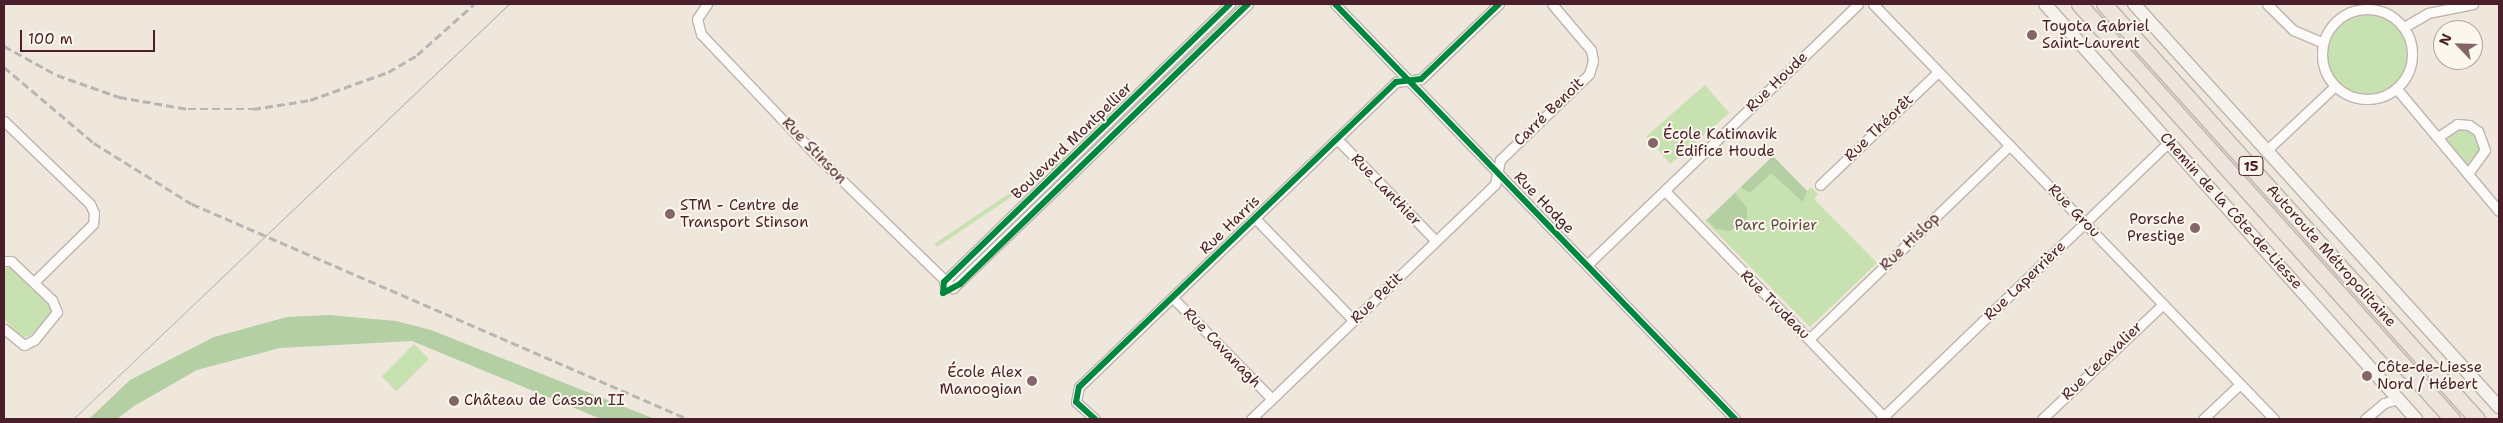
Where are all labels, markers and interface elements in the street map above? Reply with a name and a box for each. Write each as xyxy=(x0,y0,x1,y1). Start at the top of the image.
place label: Toyota Gabriel Saint-Laurent xyxy=(2042,17,2149,52)
scale bar xyxy=(22,20,158,52)
north arrow xyxy=(2433,20,2483,70)
text: 100 m xyxy=(28,29,73,49)
marker: Toyota Gabriel Saint-Laurent xyxy=(2026,29,2038,41)
text: N xyxy=(2435,31,2456,48)
street label: Rue Houde xyxy=(1743,48,1811,116)
street label: Carré Benoit xyxy=(1510,74,1588,150)
street label: Boulevard Montpellier xyxy=(1008,79,1136,203)
street label: Rue Théorêt xyxy=(1841,91,1917,165)
street label: Rue Stinson xyxy=(778,114,850,188)
place label: École Katimavik - Édifice Houde xyxy=(1663,125,1777,160)
street label: Chemin de la Côte-de-Liesse xyxy=(2156,129,2306,293)
marker: École Katimavik - Édifice Houde xyxy=(1647,137,1659,149)
street label: Rue Lanthier xyxy=(1347,150,1425,230)
road number: 15 xyxy=(2237,154,2265,178)
street label: Rue Hodge xyxy=(1510,168,1578,238)
street label: Rue Grou xyxy=(2044,180,2104,242)
street label: Autoroute Métropolitaine xyxy=(2262,181,2400,331)
street label: Rue Harris xyxy=(1196,192,1264,258)
place label: STM - Centre de Transport Stinson xyxy=(680,196,808,231)
marker: STM - Centre de Transport Stinson xyxy=(664,208,676,220)
street label: Rue Hislop xyxy=(1876,209,1944,275)
place label: Porsche Prestige xyxy=(2127,210,2185,245)
park label: Parc Poirier xyxy=(1735,217,1817,235)
marker: Porsche Prestige xyxy=(2189,222,2201,234)
street label: Rue Laperrière xyxy=(1980,238,2070,324)
street label: Rue Trudeau xyxy=(1737,267,1813,343)
street label: Rue Petit xyxy=(1347,269,1407,327)
street label: Rue Cavanagh xyxy=(1179,304,1265,392)
street label: Rue Lecavalier xyxy=(2058,318,2146,404)
place label: Côte-de-Liesse Nord / Hébert xyxy=(2377,358,2482,393)
place label: École Alex Manoogian xyxy=(939,363,1022,398)
marker: Côte-de-Liesse Nord / Hébert xyxy=(2361,370,2373,382)
marker: École Alex Manoogian xyxy=(1026,375,1038,387)
place label: Château de Casson II xyxy=(464,392,624,410)
marker: Château de Casson II xyxy=(448,395,460,407)

